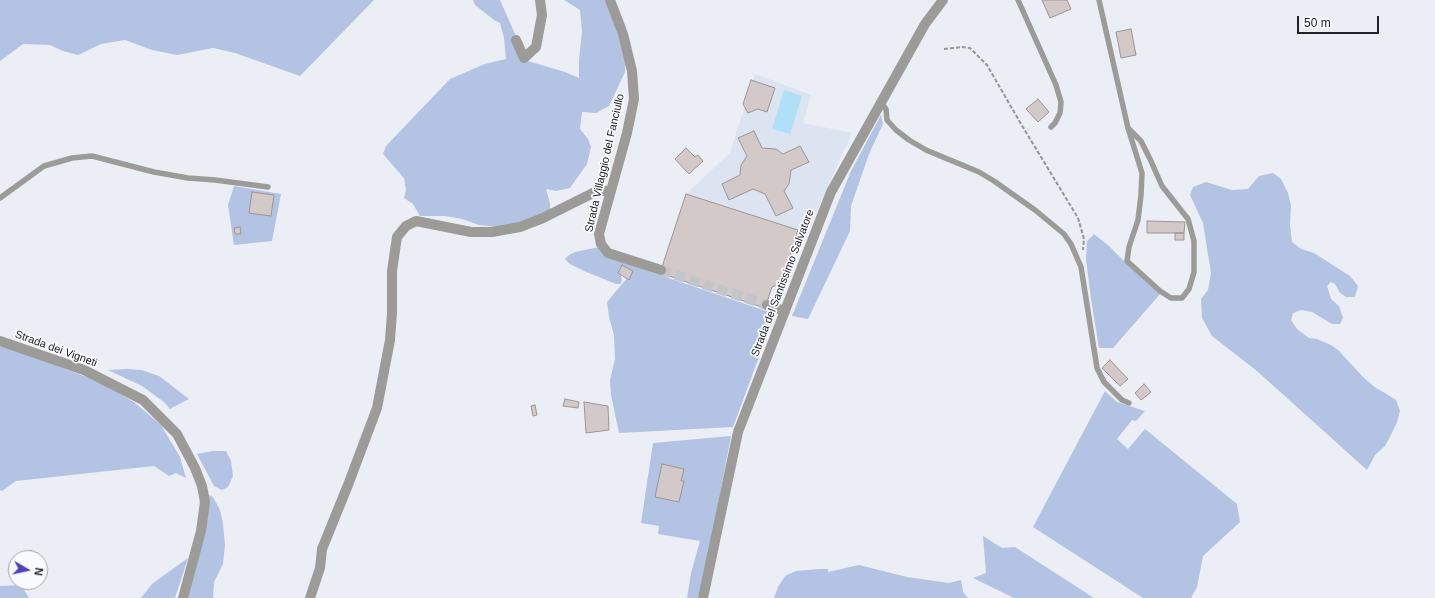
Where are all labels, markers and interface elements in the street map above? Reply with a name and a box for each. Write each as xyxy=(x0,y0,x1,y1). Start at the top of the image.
scale bar xyxy=(1299,8,1381,34)
text: 50 m xyxy=(1304,16,1331,30)
street label: Strada Villaggio del Fanciullo xyxy=(583,92,627,234)
street label: Strada del Santissimo Salvatore xyxy=(749,208,817,358)
street label: Strada dei Vigneti xyxy=(13,328,99,370)
north arrow xyxy=(8,550,48,590)
text: N xyxy=(32,567,45,577)

